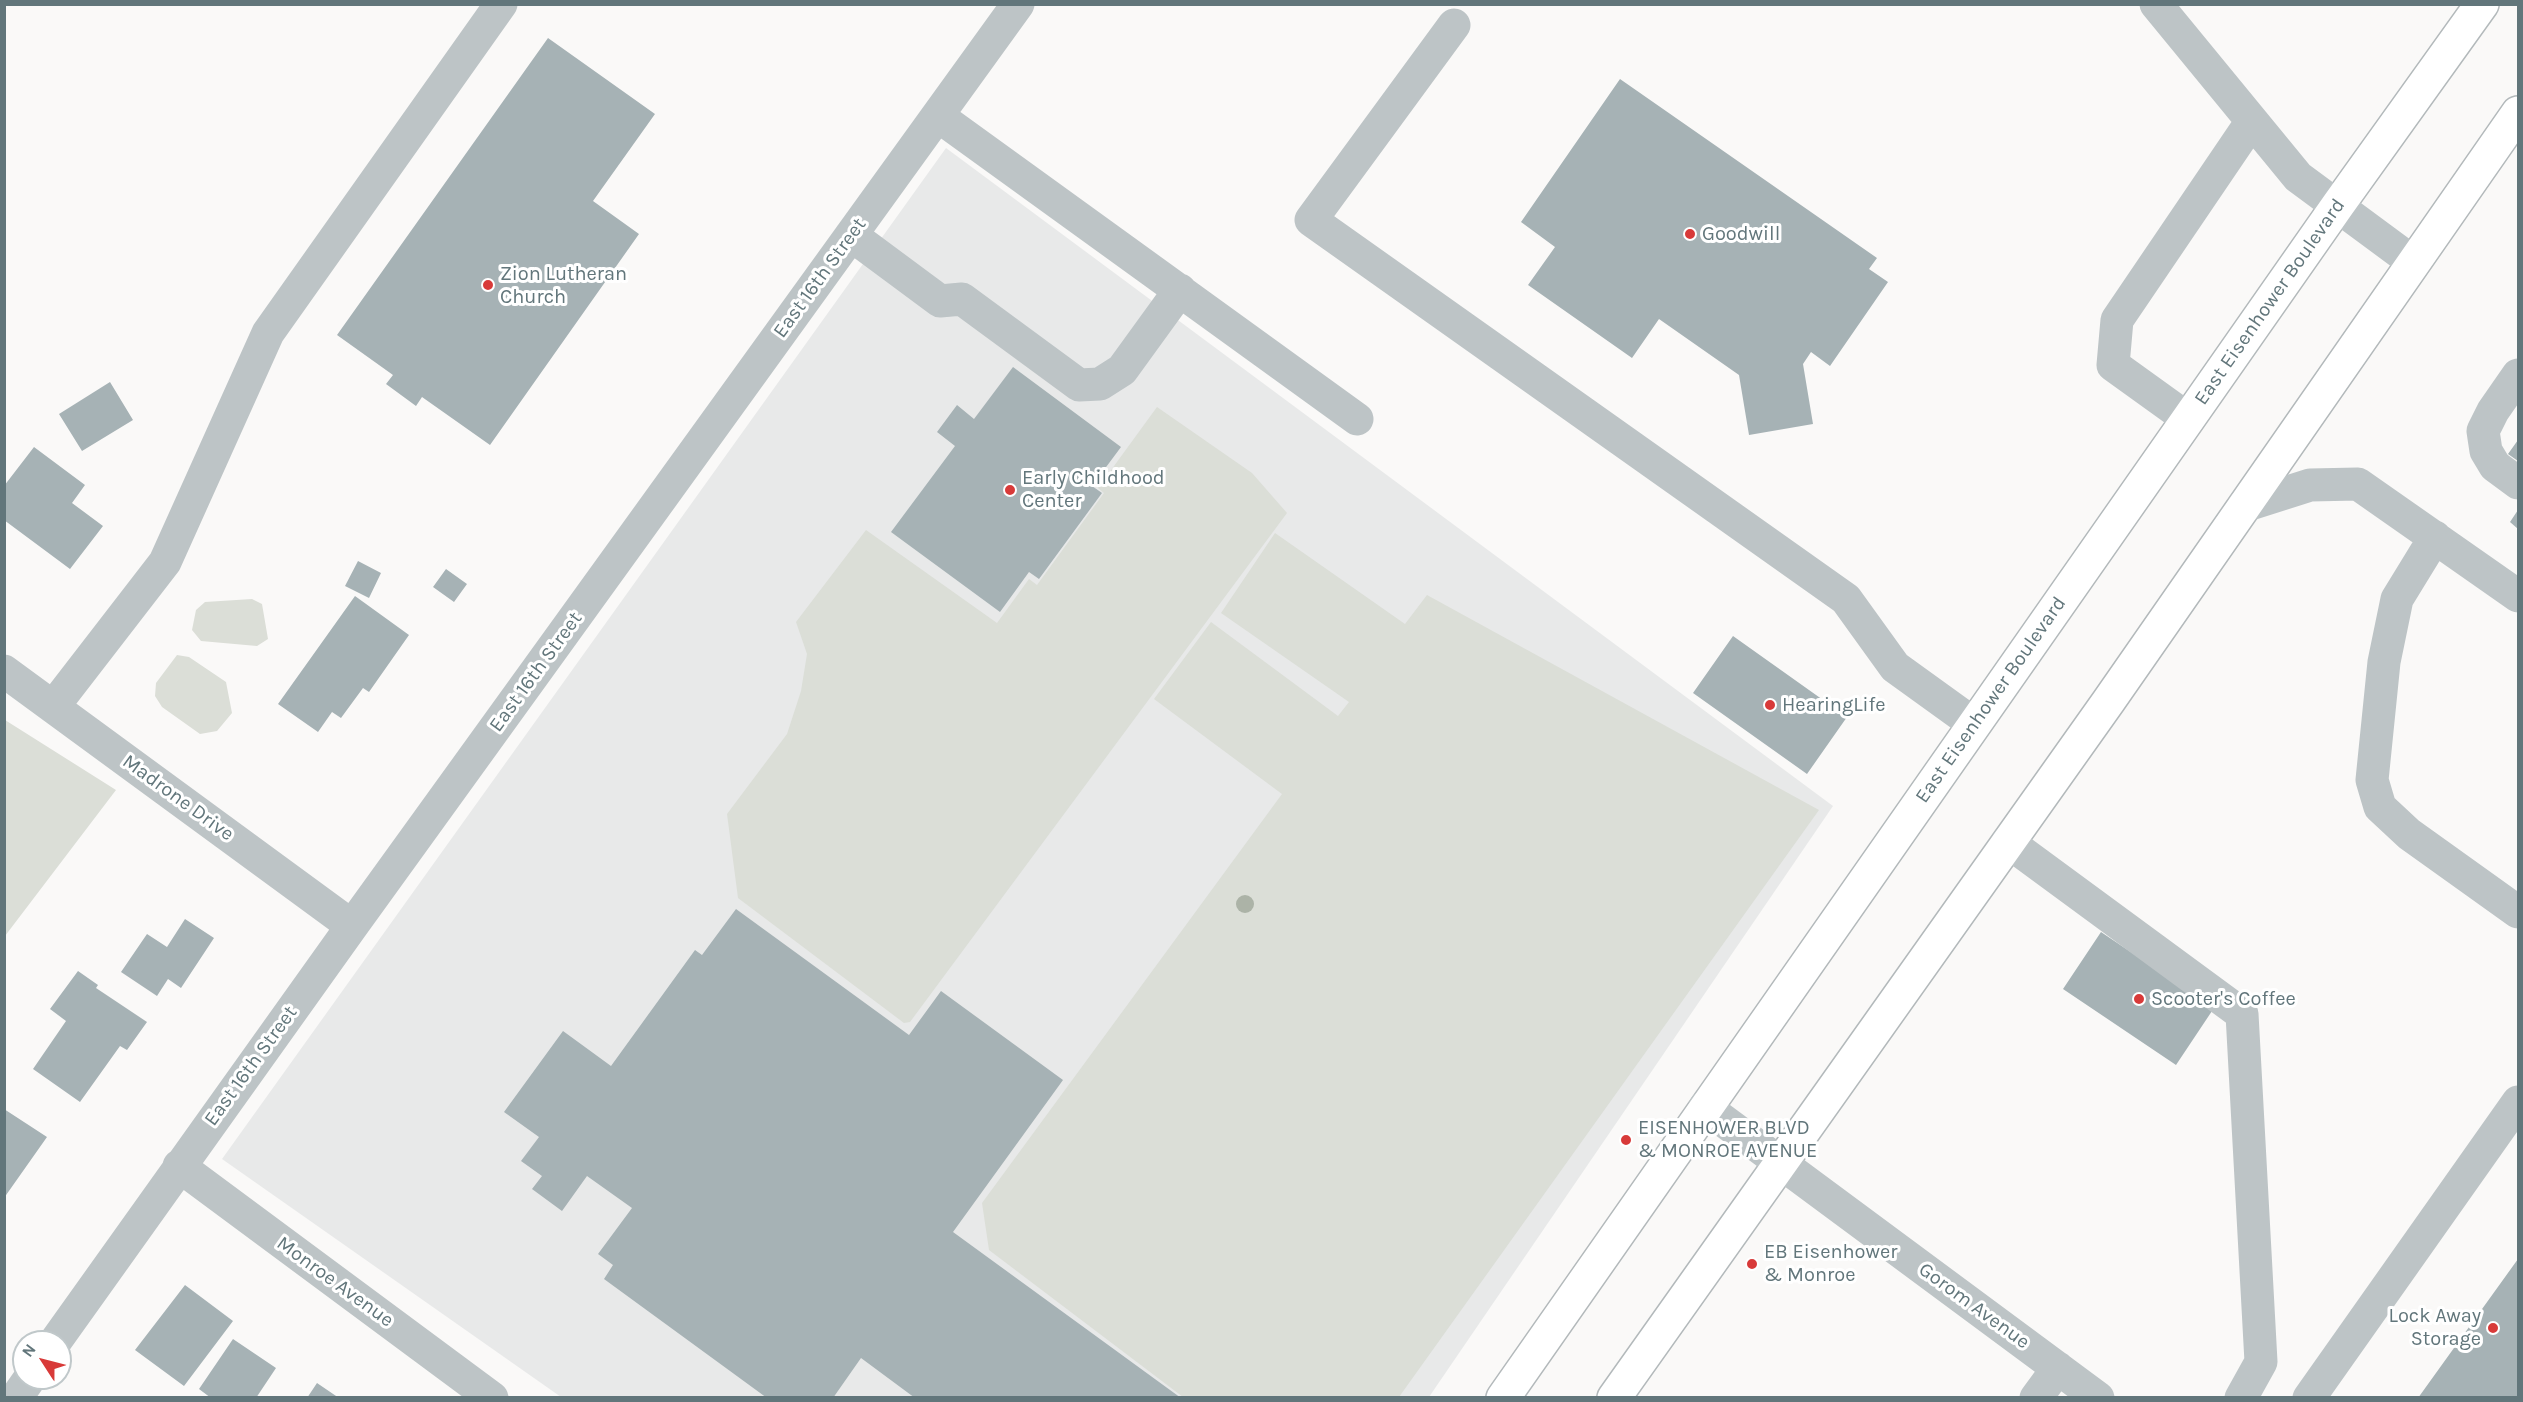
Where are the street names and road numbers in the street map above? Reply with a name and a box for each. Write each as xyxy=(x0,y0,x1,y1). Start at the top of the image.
street label: East Eisenhower Boulevard xyxy=(2190,194,2350,410)
street label: East 16th Street xyxy=(768,213,872,343)
street label: East Eisenhower Boulevard xyxy=(1911,592,2071,808)
street label: East 16th Street xyxy=(484,607,588,737)
street label: Madrone Drive xyxy=(118,750,238,846)
street label: East 16th Street xyxy=(199,1001,303,1131)
street label: Monroe Avenue xyxy=(272,1231,398,1333)
street label: Gorom Avenue xyxy=(1914,1258,2034,1354)

